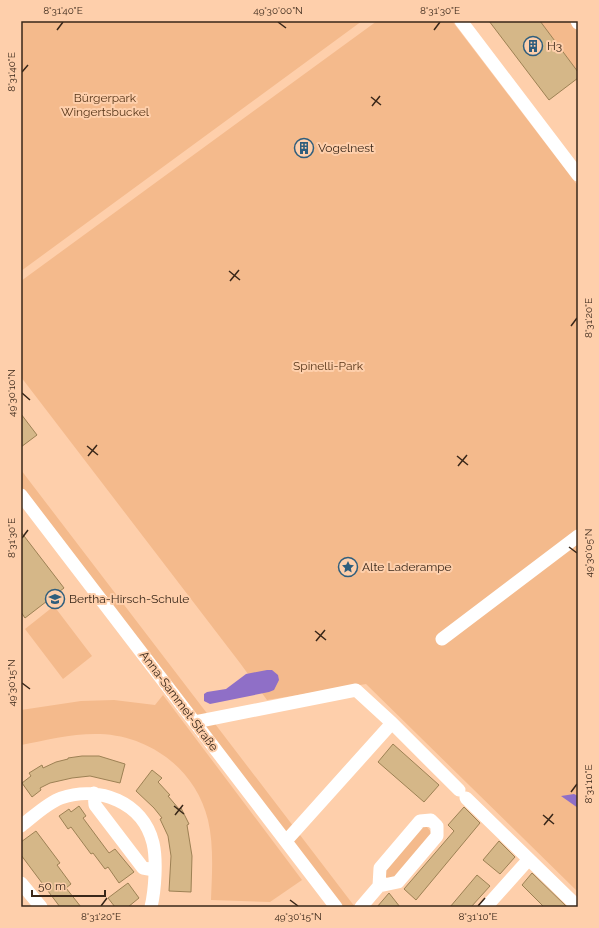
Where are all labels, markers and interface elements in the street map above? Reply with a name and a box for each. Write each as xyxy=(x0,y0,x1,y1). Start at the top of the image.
text: 8°31'40"E xyxy=(43,5,83,16)
text: 49°30'00"N xyxy=(253,5,303,16)
text: 8°31'30"E xyxy=(420,5,460,16)
building icon: H3 xyxy=(522,35,544,57)
place label: H3 xyxy=(547,39,562,53)
text: 8°31'40"E xyxy=(6,52,17,92)
park label: Bürgerpark Wingertsbuckel xyxy=(61,91,150,119)
building icon: Vogelnest xyxy=(293,137,315,159)
place label: Vogelnest xyxy=(318,141,374,155)
text: 8°31'20"E xyxy=(583,298,594,338)
park label: Spinelli-Park xyxy=(293,359,364,373)
text: 49°30'10"N xyxy=(6,369,17,417)
text: 8°31'30"E xyxy=(6,518,17,558)
text: 49°30'05"N xyxy=(583,528,594,578)
place icon: Alte Laderampe xyxy=(337,556,359,578)
place label: Alte Laderampe xyxy=(362,560,452,574)
school or university icon: Bertha-Hirsch-Schule xyxy=(44,588,66,610)
place label: Bertha-Hirsch-Schule xyxy=(69,592,189,606)
street label: Anna-Sammet-Straße xyxy=(137,648,221,754)
text: 49°30'15"N xyxy=(6,659,17,707)
text: 8°31'10"E xyxy=(583,764,594,804)
scale bar xyxy=(32,872,105,898)
text: 50 m xyxy=(38,879,66,893)
text: 8°31'20"E xyxy=(81,911,121,922)
text: 49°30'15"N xyxy=(274,911,322,922)
text: 8°31'10"E xyxy=(458,911,498,922)

